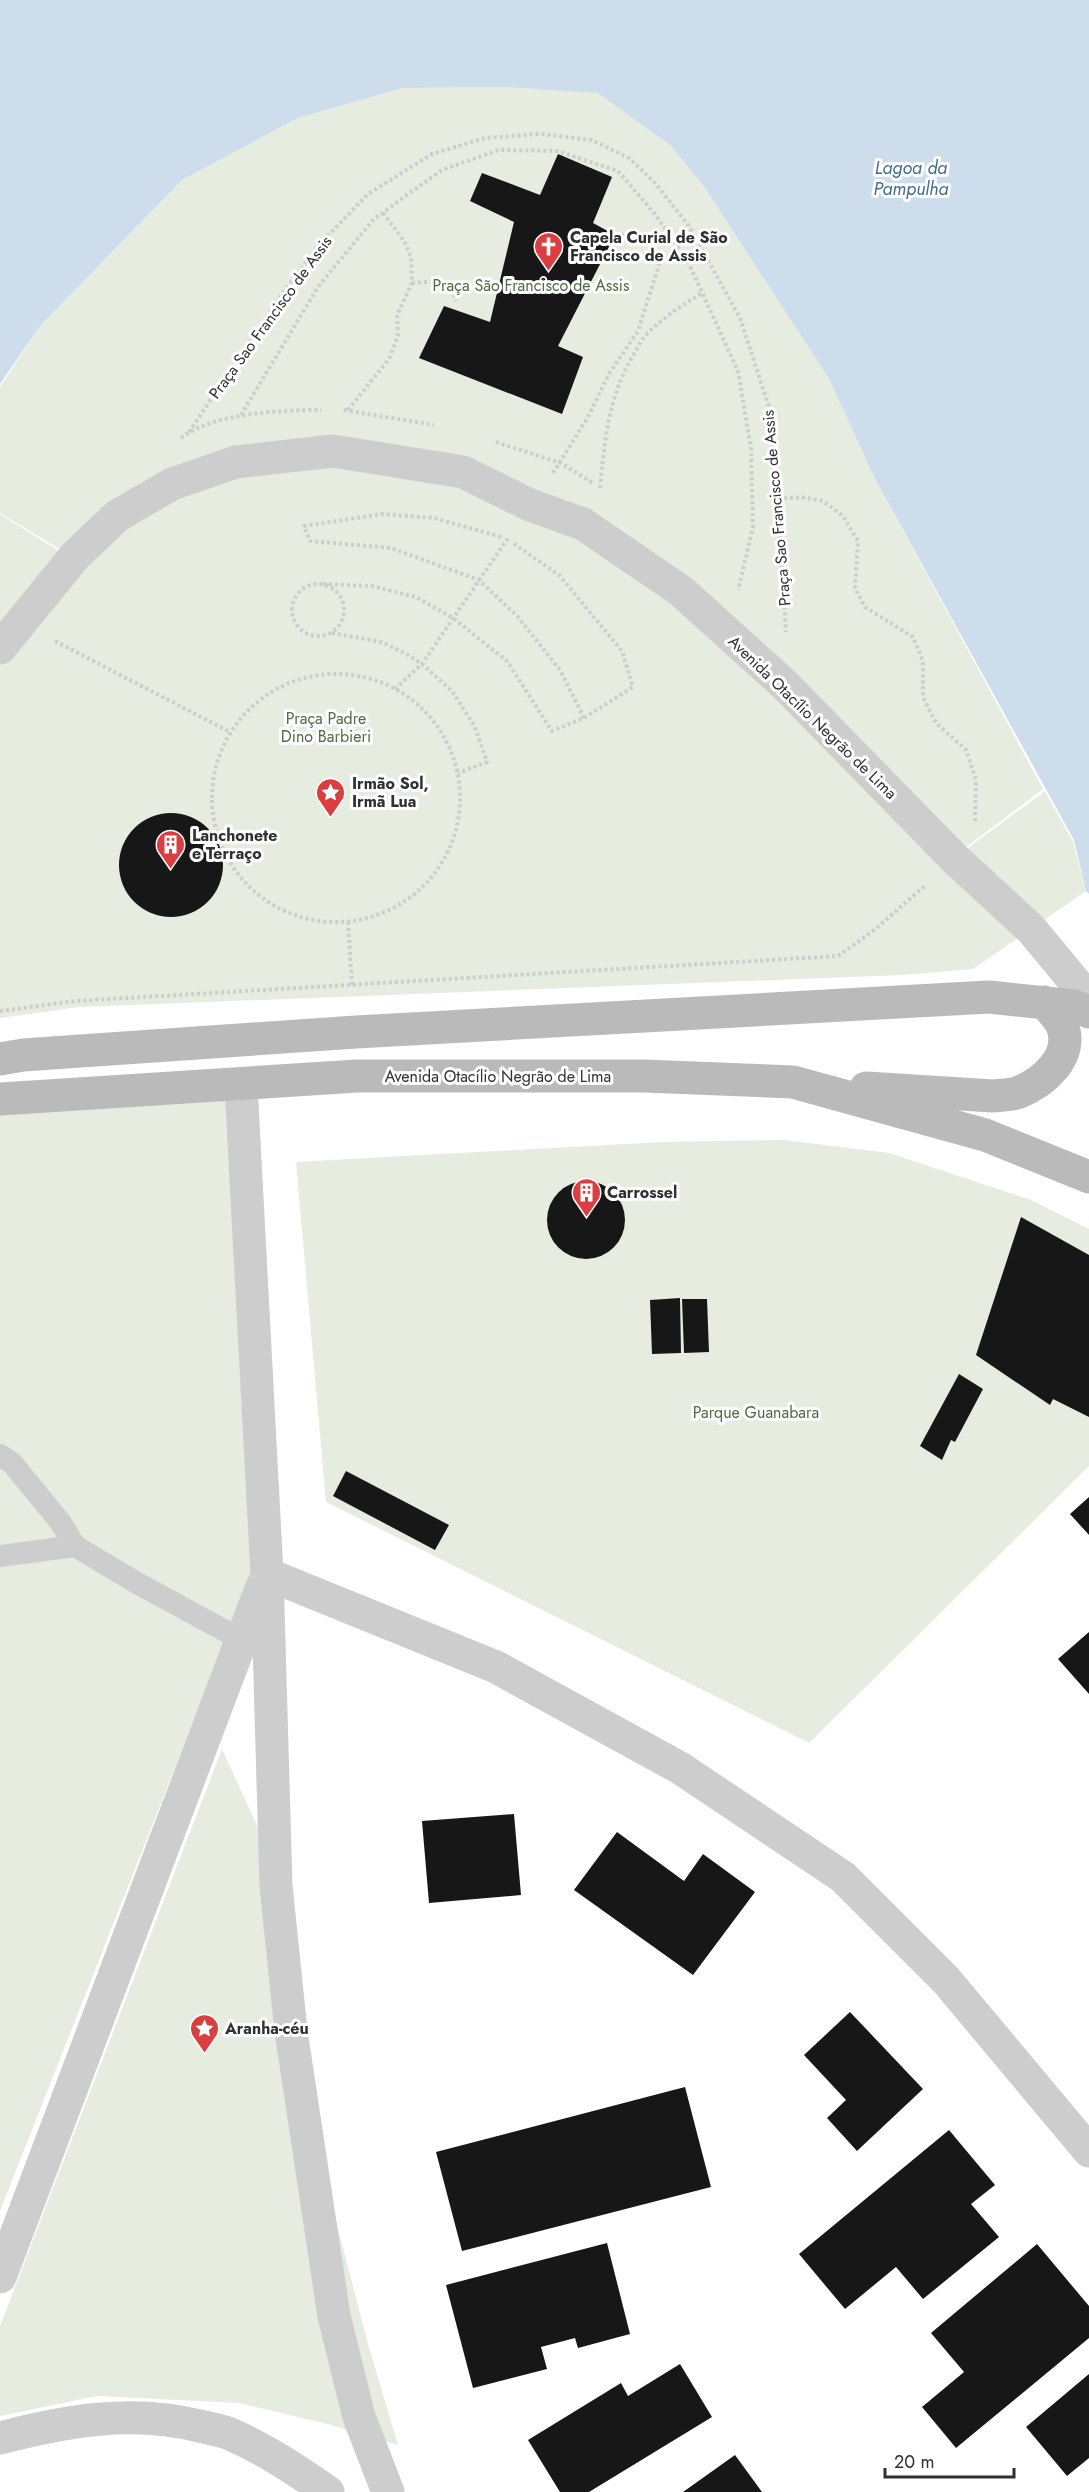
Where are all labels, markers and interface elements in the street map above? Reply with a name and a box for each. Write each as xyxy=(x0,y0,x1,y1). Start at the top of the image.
water label: Lagoa da Pampulha xyxy=(874,155,948,202)
place label: Capela Curial de São Francisco de Assis xyxy=(570,226,728,267)
church icon: Capela Curial de São Francisco de Assis xyxy=(533,230,565,272)
street label: Praça Sao Francisco de Assis xyxy=(203,231,338,404)
park label: Praça São Francisco de Assis xyxy=(433,274,629,297)
street label: Praça Sao Francisco de Assis xyxy=(756,409,797,607)
street label: Avenida Otacílio Negrão de Lima xyxy=(723,630,902,804)
park label: Praça Padre Dino Barbieri xyxy=(281,707,371,748)
place label: Irmão Sol, Irmã Lua xyxy=(352,772,429,813)
place icon: Irmão Sol, Irmã Lua xyxy=(315,776,347,818)
place label: Lanchonete e Terraço xyxy=(192,824,277,865)
building icon: Lanchonete e Terraço xyxy=(155,828,187,870)
street label: Avenida Otacílio Negrão de Lima xyxy=(385,1065,611,1088)
building icon: Carrossel xyxy=(570,1176,602,1218)
place label: Carrossel xyxy=(607,1181,677,1204)
park label: Parque Guanabara xyxy=(693,1401,819,1424)
place icon: Aranha-céu xyxy=(188,2012,220,2054)
place label: Aranha-céu xyxy=(224,2017,309,2040)
scale bar xyxy=(885,2441,1014,2479)
text: 20 m xyxy=(894,2449,934,2475)

